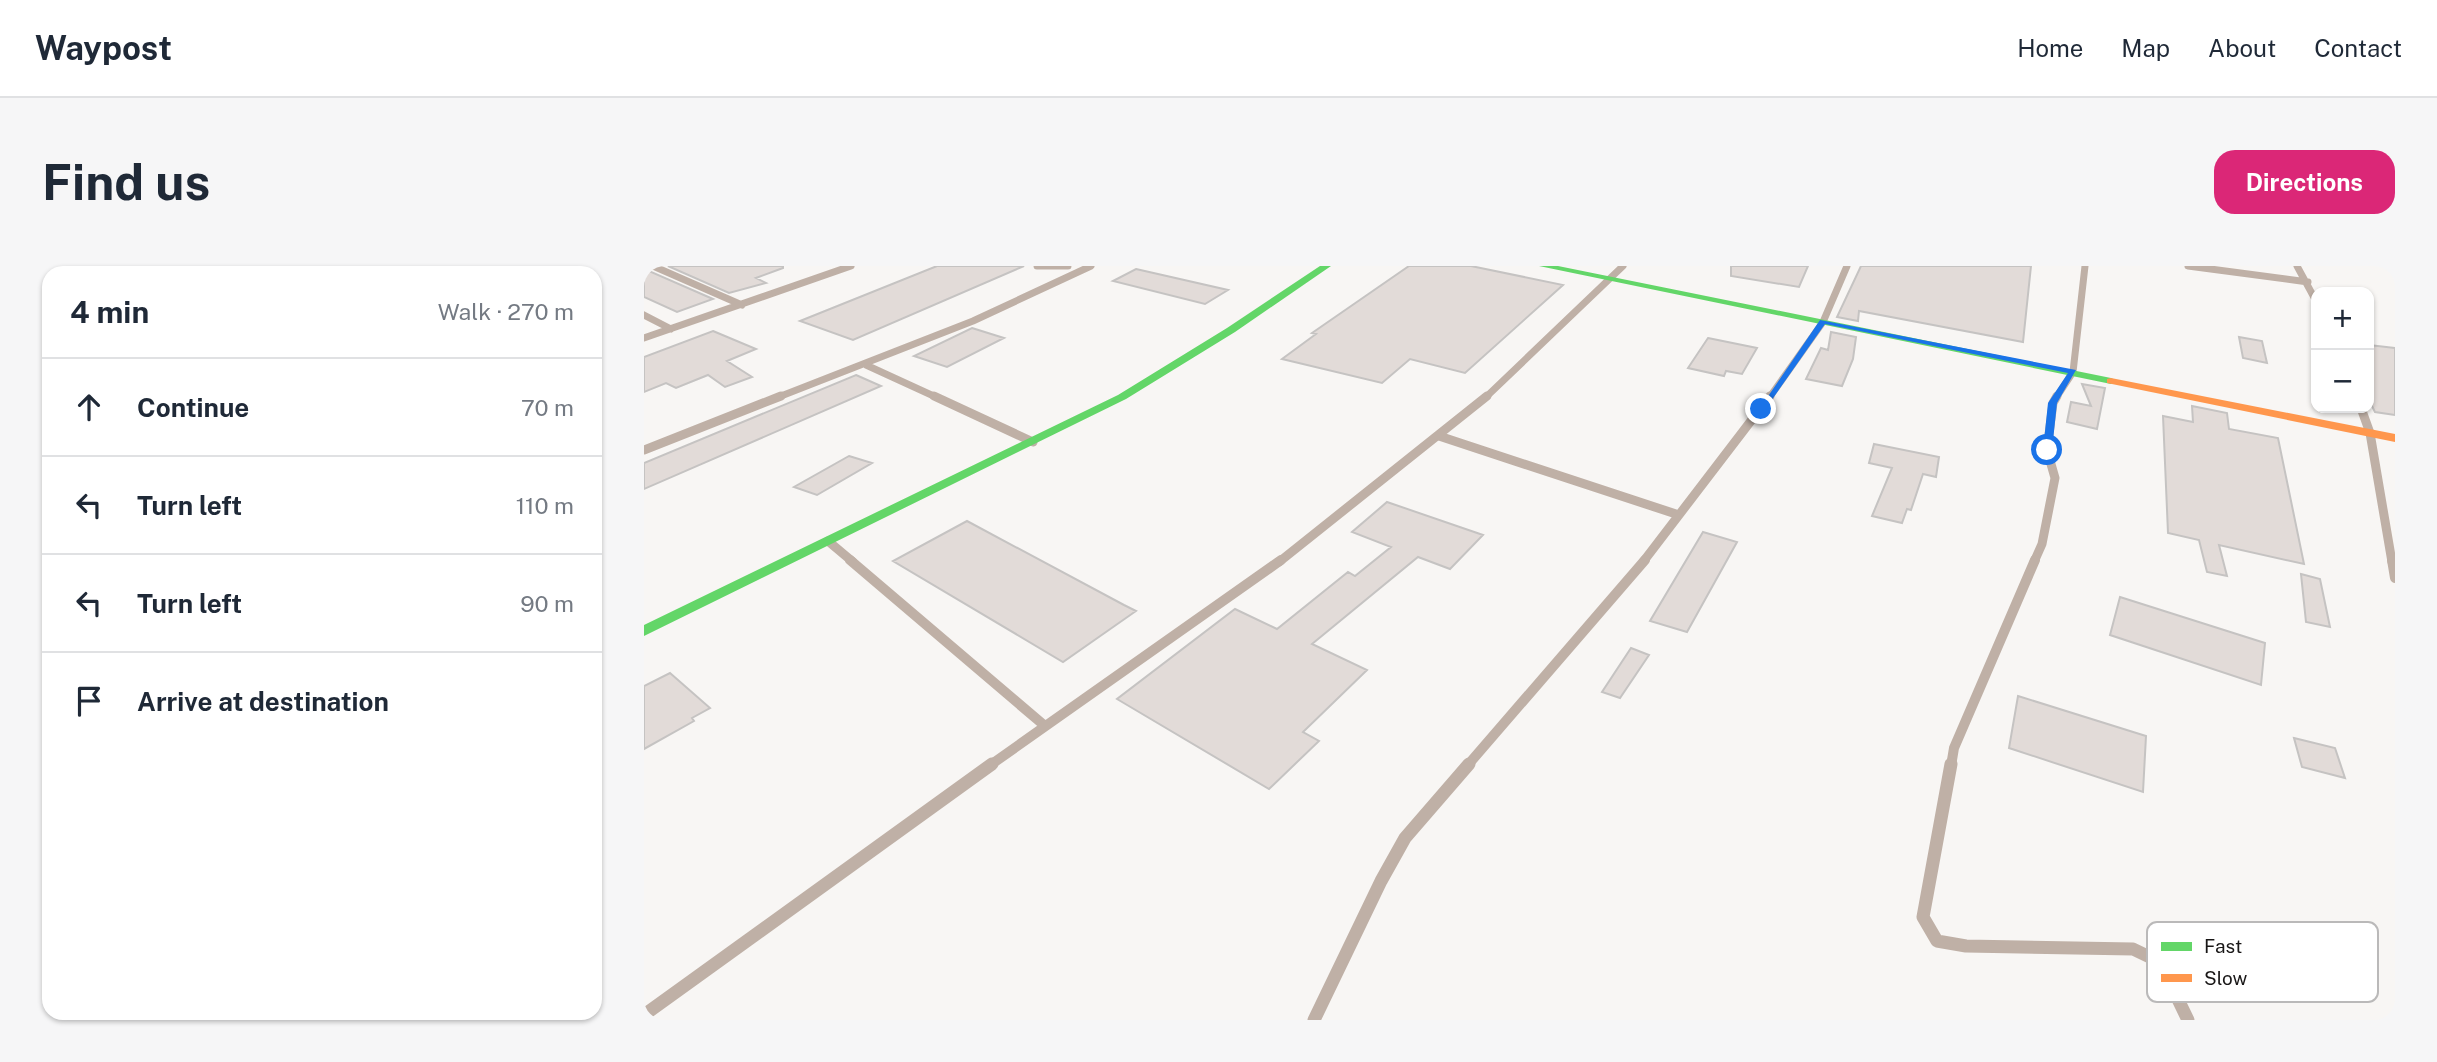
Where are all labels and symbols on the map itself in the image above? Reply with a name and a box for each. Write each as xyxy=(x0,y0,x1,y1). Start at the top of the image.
route end xyxy=(1745,393,1776,424)
route start xyxy=(2031,434,2062,465)
legend xyxy=(2147,922,2378,1002)
text: Fast xyxy=(2204,935,2242,957)
text: Slow xyxy=(2204,967,2248,989)

